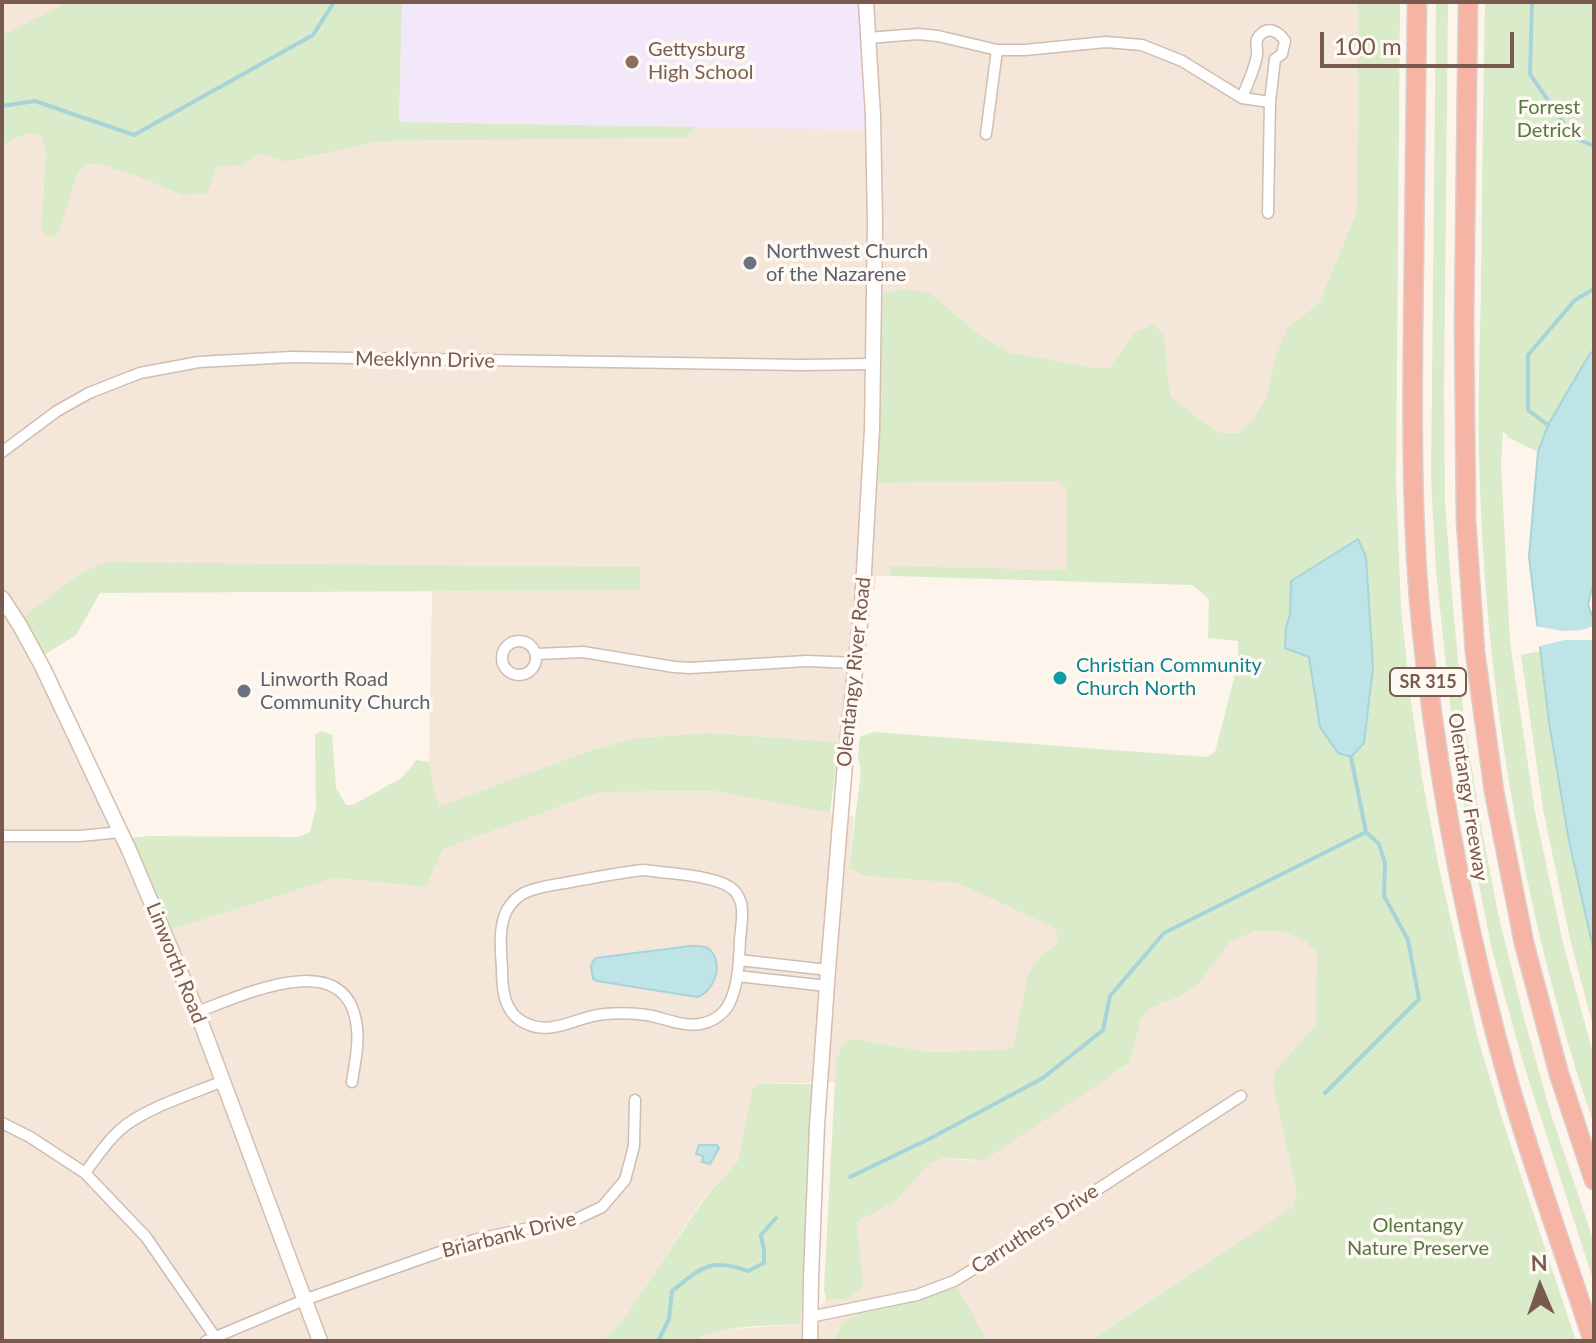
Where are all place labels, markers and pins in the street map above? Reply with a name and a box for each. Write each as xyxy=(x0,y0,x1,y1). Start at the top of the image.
place label: Gettysburg High School xyxy=(648,38,753,85)
marker: Gettysburg High School xyxy=(623,53,641,71)
place label: Northwest Church of the Nazarene xyxy=(766,240,928,287)
marker: Northwest Church of the Nazarene xyxy=(741,254,759,272)
place label: Christian Community Church North xyxy=(1076,654,1262,701)
place label: Linworth Road Community Church xyxy=(260,668,430,715)
marker: Christian Community Church North xyxy=(1051,669,1069,687)
marker: Linworth Road Community Church xyxy=(235,682,253,700)

